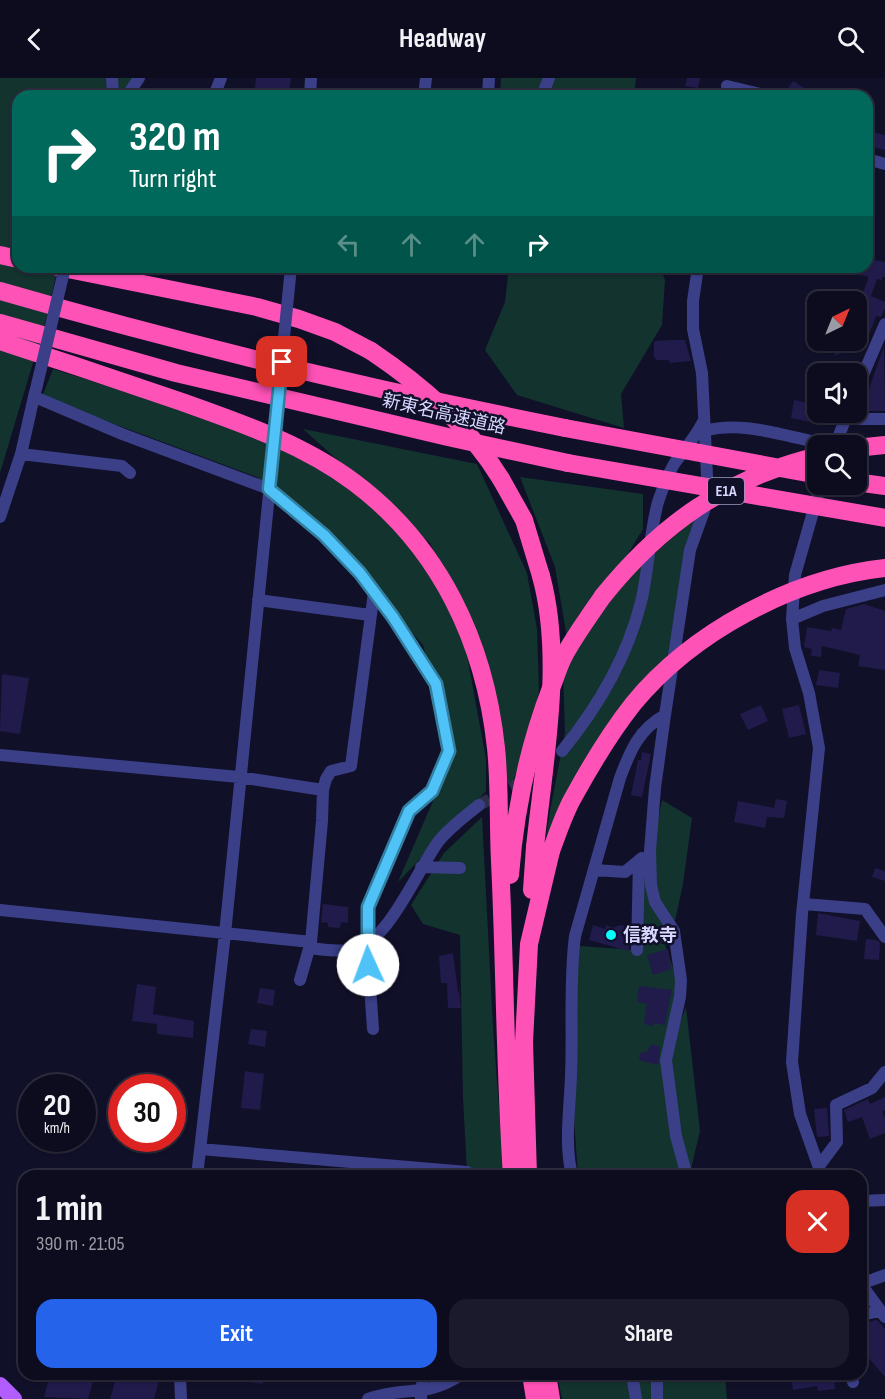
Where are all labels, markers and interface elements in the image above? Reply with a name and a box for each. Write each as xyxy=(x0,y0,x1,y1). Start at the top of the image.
icon: back xyxy=(18,23,51,56)
text: Headway xyxy=(399,23,486,55)
icon: search xyxy=(834,23,867,56)
text: 320 m xyxy=(129,112,221,163)
icon: right xyxy=(30,114,108,192)
text: Turn right xyxy=(129,163,216,195)
icon: left xyxy=(332,228,365,261)
icon: ahead xyxy=(395,228,428,261)
icon: ahead xyxy=(458,228,491,261)
icon: right xyxy=(521,228,554,261)
north arrow xyxy=(807,291,867,351)
map controls xyxy=(807,291,867,495)
pin xyxy=(256,336,307,387)
icon: arrive xyxy=(265,345,298,378)
button: sound xyxy=(807,363,867,423)
street label: 新東名高速道路 xyxy=(380,390,508,438)
button: search xyxy=(807,435,867,495)
road number: E1A xyxy=(708,478,744,504)
place label: 信教寺 xyxy=(623,925,677,946)
marker: 信教寺 xyxy=(604,928,618,942)
position arrow xyxy=(336,933,400,997)
speed limit sign: 30 xyxy=(108,1074,186,1152)
text: 20 xyxy=(43,1088,71,1124)
text: km/h xyxy=(44,1119,70,1138)
text: 1 min xyxy=(36,1188,103,1231)
button: close xyxy=(786,1190,849,1253)
text: 390 m · 21:05 xyxy=(36,1232,125,1256)
button: Exit xyxy=(36,1299,437,1368)
button: Share xyxy=(449,1299,849,1368)

